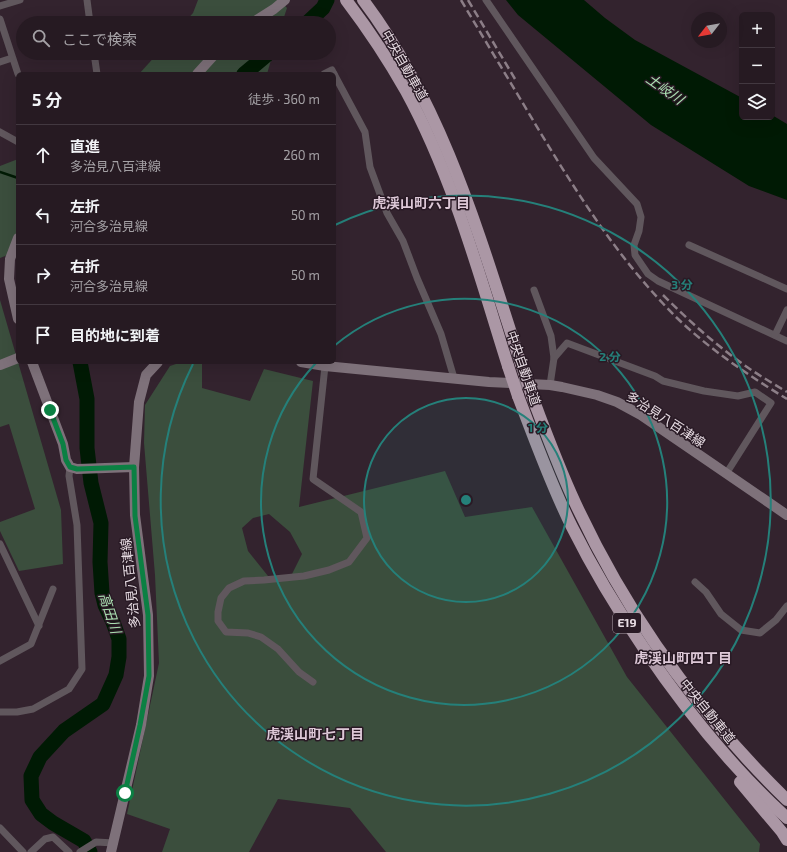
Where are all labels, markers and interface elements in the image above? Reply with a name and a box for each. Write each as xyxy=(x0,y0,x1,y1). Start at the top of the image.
north arrow xyxy=(691,12,727,48)
map controls xyxy=(739,12,775,120)
button: + xyxy=(739,12,775,48)
search box xyxy=(16,16,336,60)
icon: search xyxy=(30,27,52,49)
street label: 中央自動車道 xyxy=(379,27,431,103)
text: ここで検索 xyxy=(62,30,137,48)
button: − xyxy=(739,48,775,84)
water label: 土岐川 xyxy=(643,70,689,109)
button: layers xyxy=(739,84,775,120)
text: 5 分 xyxy=(32,89,62,109)
text: 徒歩 · 360 m xyxy=(248,91,320,107)
text: 直進 xyxy=(70,137,100,155)
icon: ahead xyxy=(32,144,54,166)
text: 260 m xyxy=(283,147,320,163)
text: 多治見八百津線 xyxy=(70,158,161,174)
district label: 虎渓山町六丁目 xyxy=(372,194,470,211)
text: 左折 xyxy=(70,197,100,215)
icon: left xyxy=(32,204,54,226)
text: 50 m xyxy=(291,207,320,223)
text: 河合多治見線 xyxy=(70,218,148,234)
text: 右折 xyxy=(70,257,100,275)
icon: right xyxy=(32,264,54,286)
text: 50 m xyxy=(291,267,320,283)
text: 3 分 xyxy=(671,277,693,291)
text: 河合多治見線 xyxy=(70,278,148,294)
icon: arrive xyxy=(32,324,54,346)
text: 目的地に到着 xyxy=(70,326,160,344)
street label: 中央自動車道 xyxy=(504,329,544,407)
text: 2 分 xyxy=(599,349,621,363)
street label: 多治見八百津線 xyxy=(623,388,709,450)
route end xyxy=(41,401,59,419)
text: 1 分 xyxy=(528,420,548,434)
centre of rings xyxy=(459,493,473,507)
street label: 多治見八百津線 xyxy=(117,537,143,629)
water label: 高田川 xyxy=(96,590,126,637)
road number: E19 xyxy=(613,613,641,633)
district label: 虎渓山町四丁目 xyxy=(634,649,732,666)
street label: 中央自動車道 xyxy=(677,676,739,746)
district label: 虎渓山町七丁目 xyxy=(266,725,364,742)
route start xyxy=(116,784,134,802)

